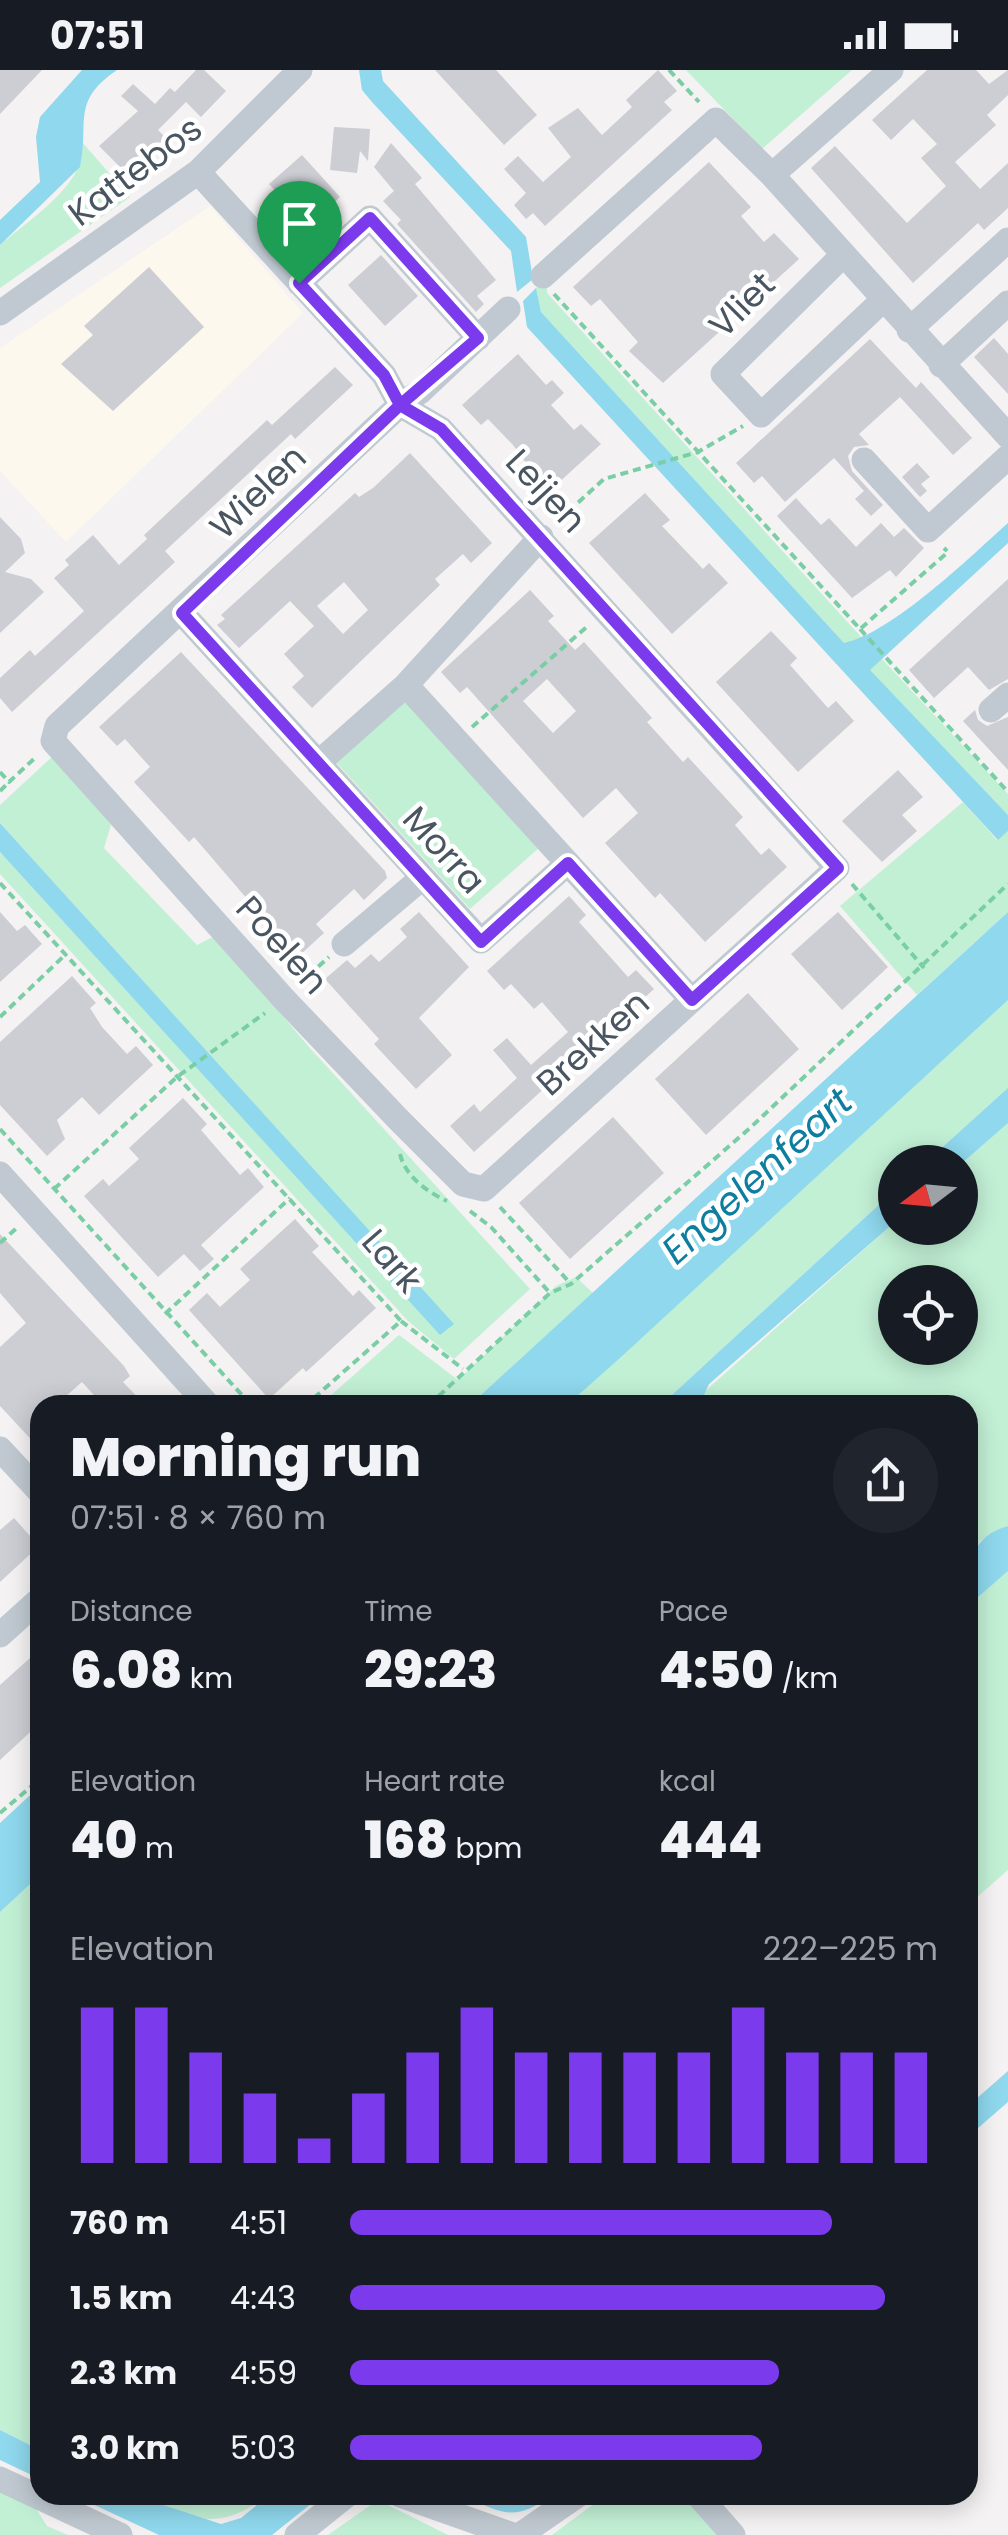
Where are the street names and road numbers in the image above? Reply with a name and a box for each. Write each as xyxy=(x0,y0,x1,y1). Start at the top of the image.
street label: Kattebos xyxy=(58,104,212,237)
street label: Vliet xyxy=(698,261,786,349)
street label: Wielen xyxy=(198,433,317,550)
street label: Leijen xyxy=(495,438,598,543)
street label: Morra xyxy=(392,795,497,904)
street label: Poelen xyxy=(225,885,340,1005)
street label: Brekken xyxy=(526,979,660,1106)
street label: Lark xyxy=(351,1218,434,1303)

